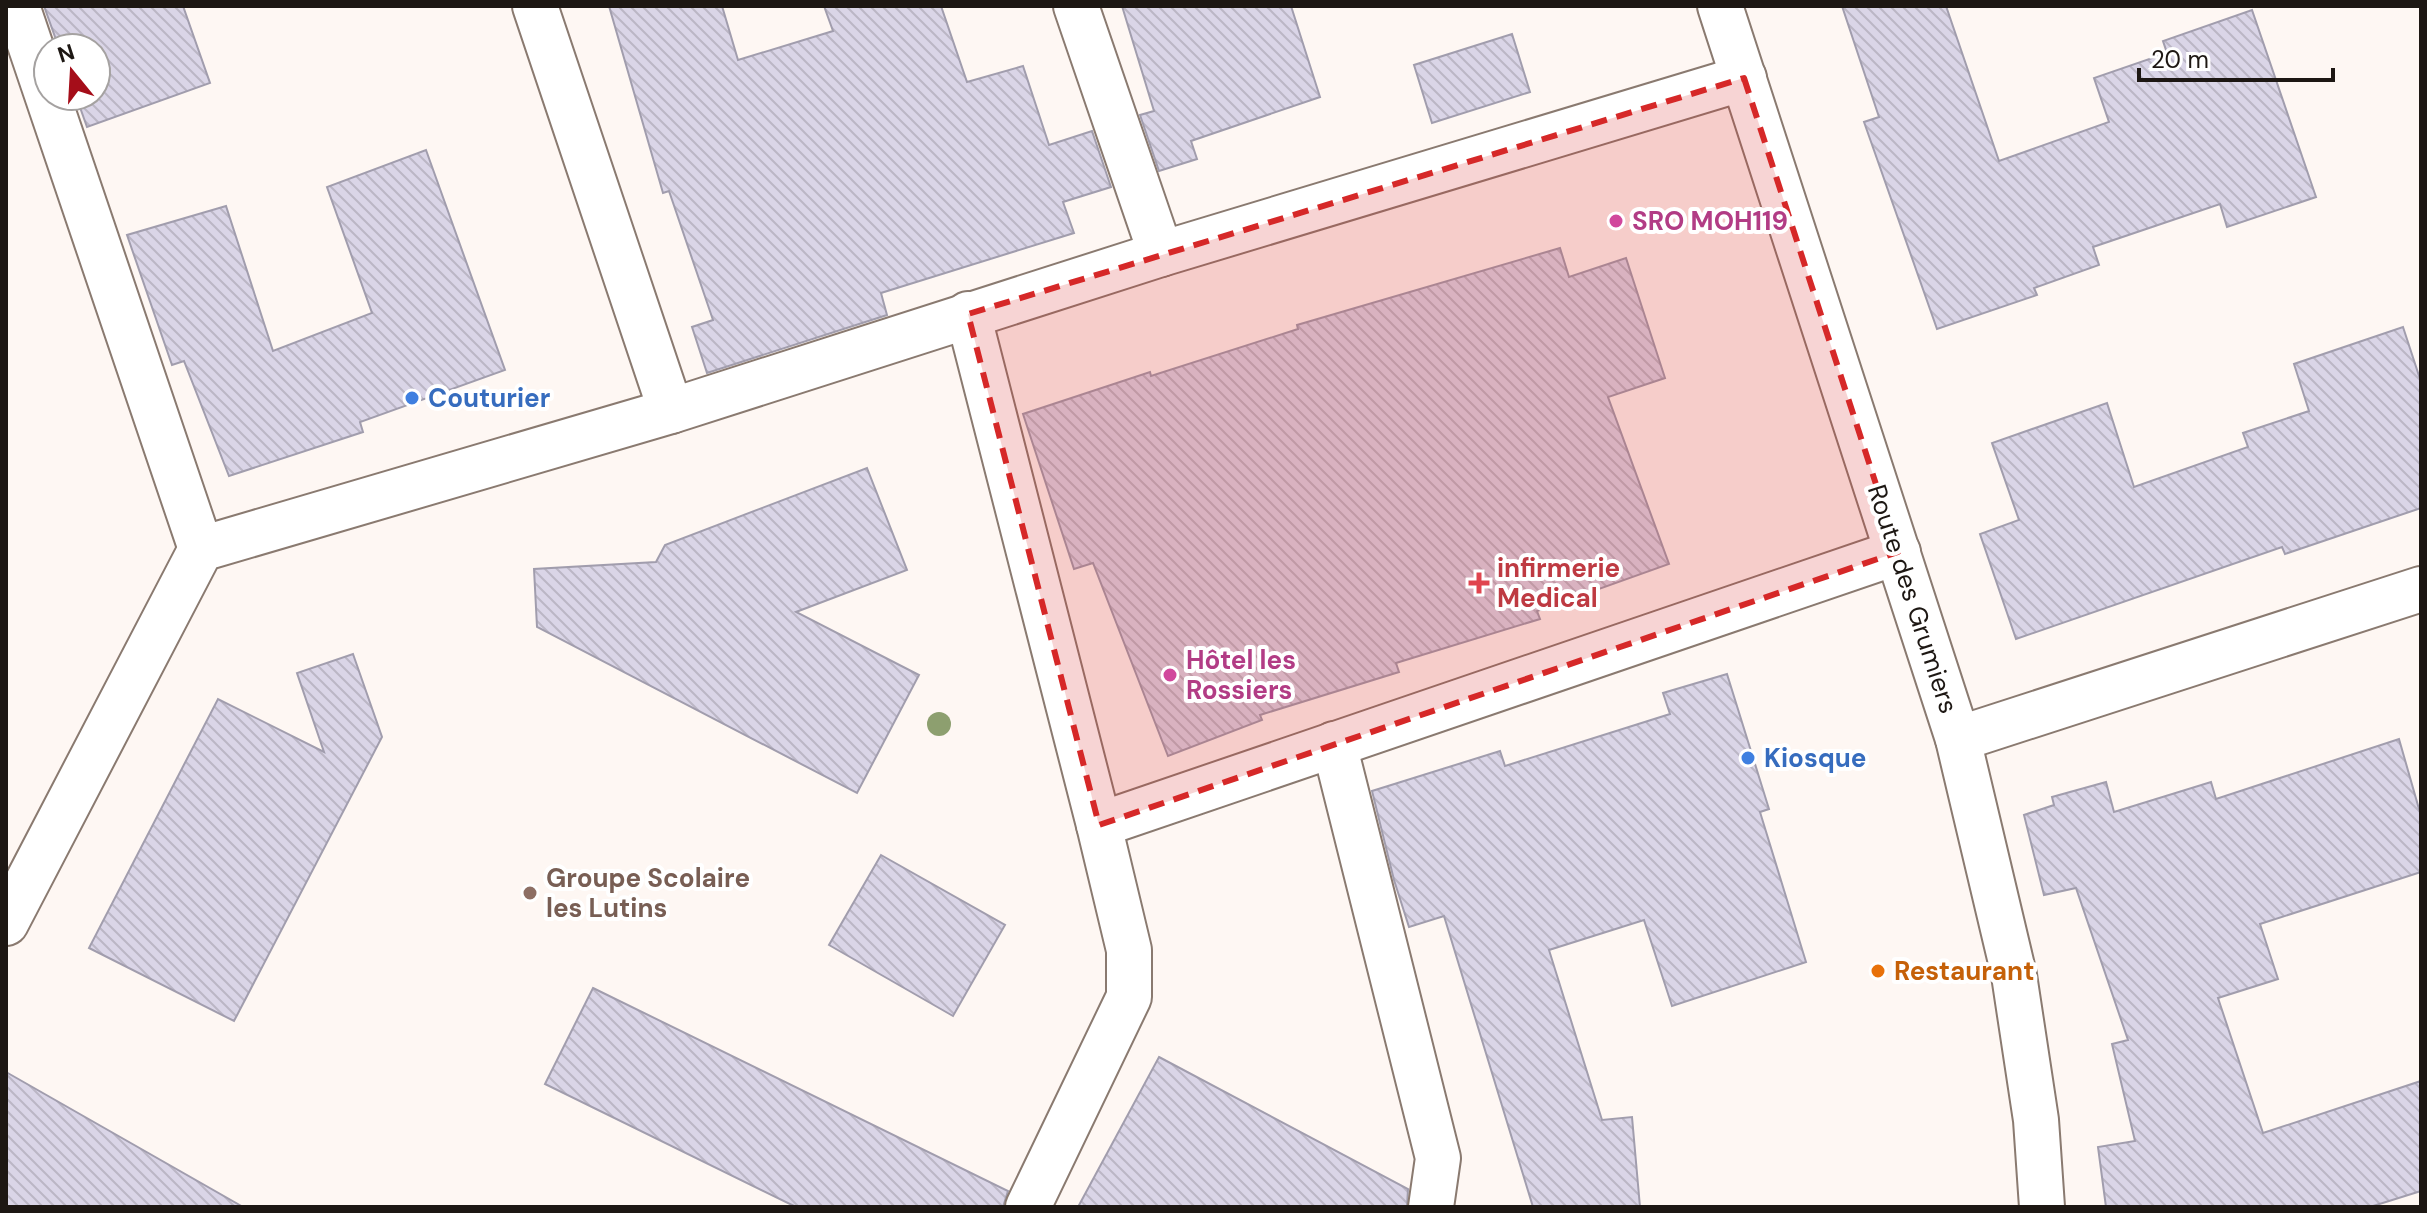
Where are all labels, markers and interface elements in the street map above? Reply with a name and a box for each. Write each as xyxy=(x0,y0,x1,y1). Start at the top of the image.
north arrow xyxy=(32,32,112,112)
scale bar xyxy=(2139,32,2333,82)
text: N xyxy=(54,37,78,70)
text: 20 m xyxy=(2151,44,2209,75)
place label: SRO MOH119 xyxy=(1632,204,1788,238)
marker: SRO MOH119 xyxy=(1607,212,1625,230)
place label: Couturier xyxy=(428,381,551,415)
marker: Couturier xyxy=(403,389,421,407)
street label: Route des Grumiers xyxy=(1860,480,1966,718)
place label: infirmerie Medical xyxy=(1497,551,1620,615)
marker: infirmerie Medical xyxy=(1468,572,1490,594)
place label: Hôtel les Rossiers xyxy=(1186,643,1296,707)
marker: Hôtel les Rossiers xyxy=(1161,666,1179,684)
place label: Kiosque xyxy=(1764,741,1867,775)
marker: Kiosque xyxy=(1739,749,1757,767)
place label: Groupe Scolaire les Lutins xyxy=(546,861,750,925)
marker: Groupe Scolaire les Lutins xyxy=(521,884,539,902)
place label: Restaurant xyxy=(1894,954,2034,988)
marker: Restaurant xyxy=(1869,962,1887,980)

